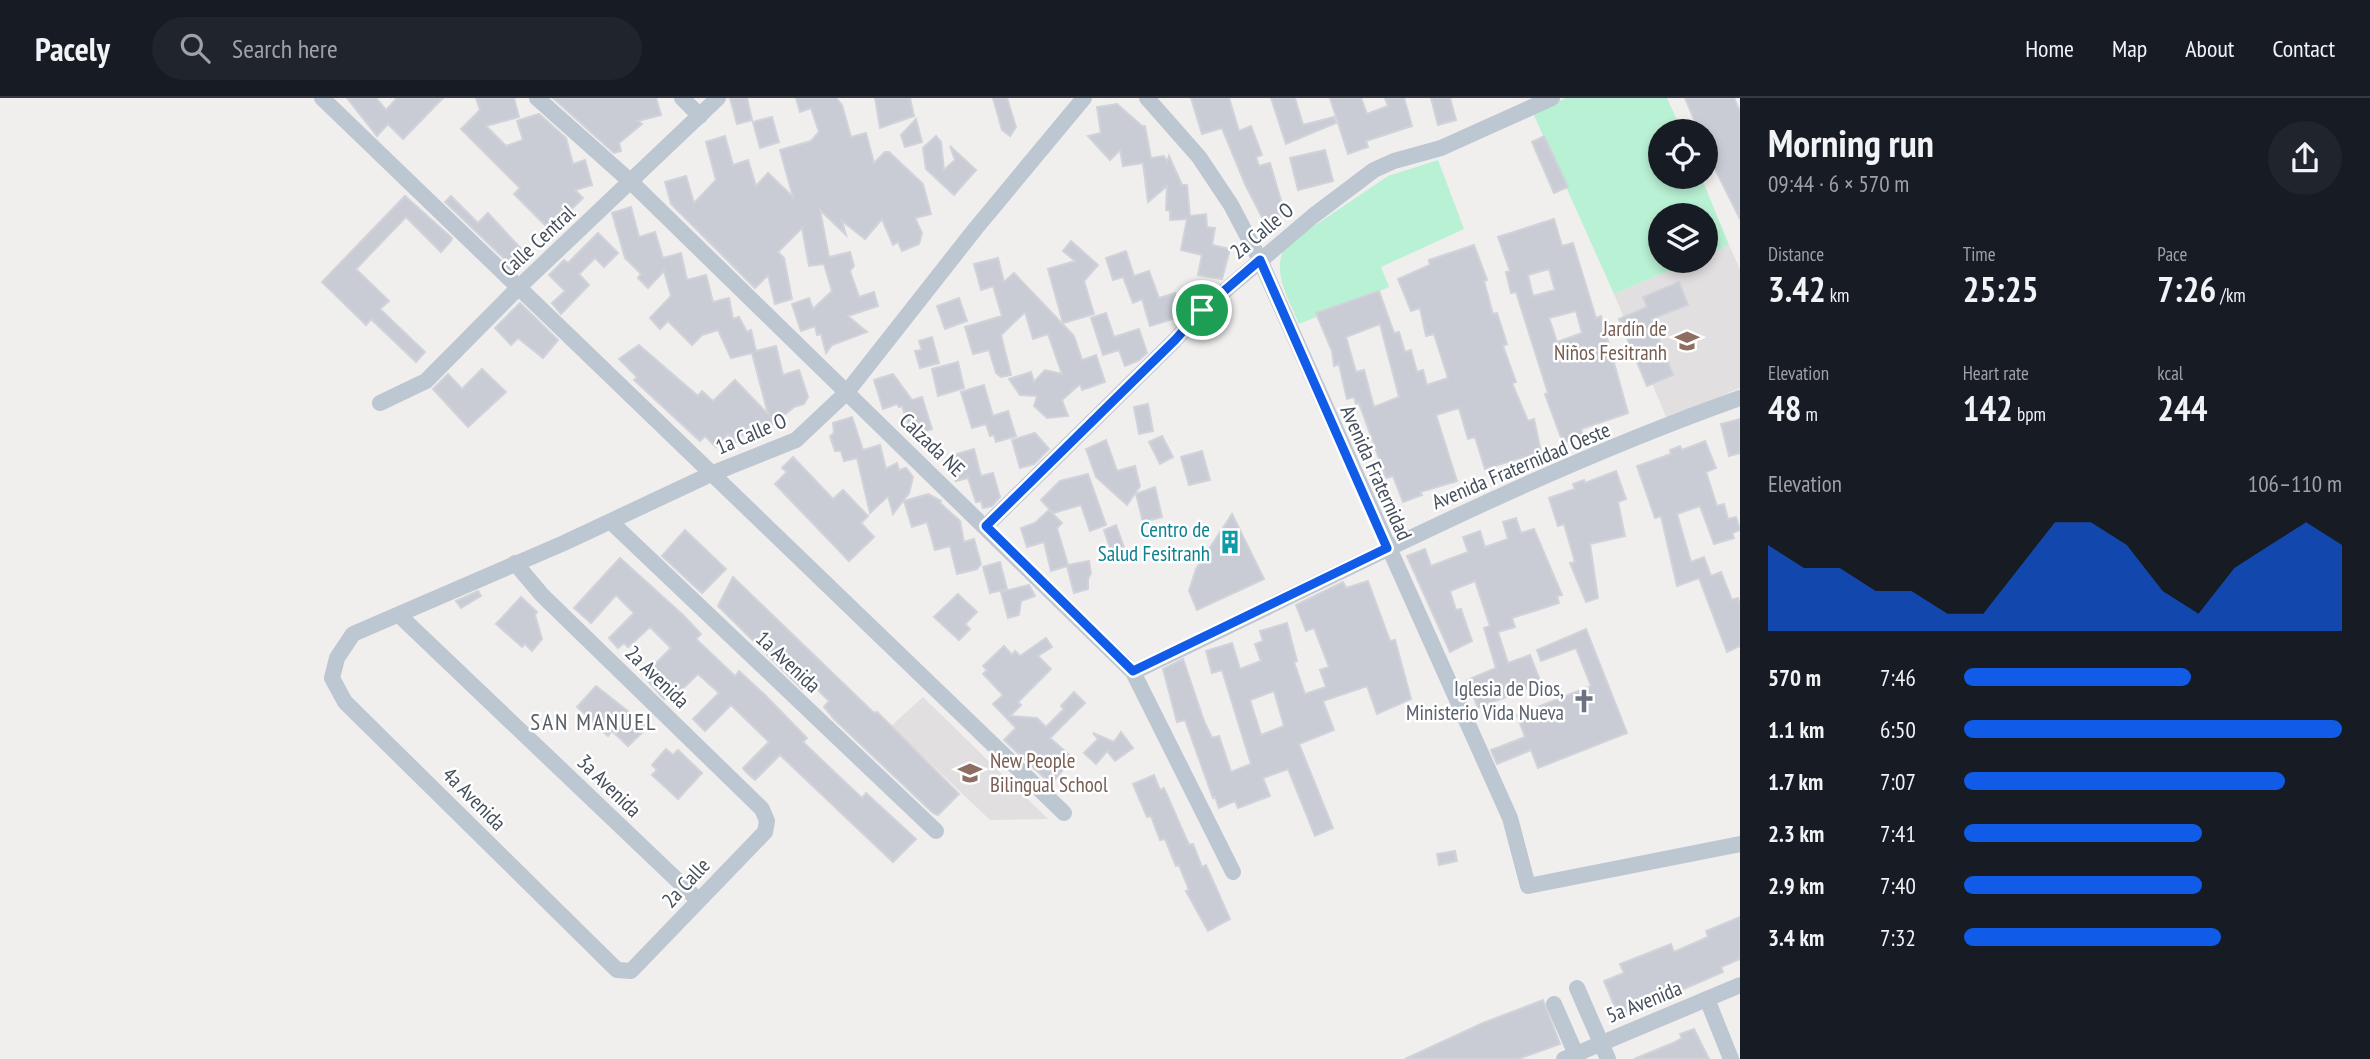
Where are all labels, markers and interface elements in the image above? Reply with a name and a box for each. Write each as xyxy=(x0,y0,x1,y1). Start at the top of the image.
search box xyxy=(152,17,642,80)
text: Pacely xyxy=(35,27,110,70)
icon: search xyxy=(176,29,214,67)
text: Search here xyxy=(232,32,338,65)
text: Home xyxy=(2025,33,2074,64)
text: Map xyxy=(2112,33,2147,64)
text: About xyxy=(2185,33,2234,64)
text: Contact xyxy=(2272,33,2335,64)
text: Morning run xyxy=(1768,118,1934,167)
map controls xyxy=(1648,119,1718,273)
button: locate xyxy=(1648,119,1718,189)
button: share xyxy=(2268,121,2342,195)
text: 09:44 · 6 × 570 m xyxy=(1768,169,1909,198)
street label: 2a Calle O xyxy=(1224,196,1299,265)
street label: Calle Central xyxy=(495,199,581,282)
button: layers xyxy=(1648,203,1718,273)
text: Distance xyxy=(1768,242,1824,266)
text: Time xyxy=(1963,242,1996,266)
text: Pace xyxy=(2157,242,2187,266)
text: 3.42 xyxy=(1768,266,1826,312)
text: 25:25 xyxy=(1963,266,2038,312)
text: 7:26 xyxy=(2157,266,2216,312)
pin xyxy=(1172,280,1232,340)
text: km xyxy=(1826,283,1849,307)
text: /km xyxy=(2216,283,2246,307)
icon: arrive xyxy=(1183,291,1221,329)
place label: Jardín de Niños Fesitranh xyxy=(1554,315,1667,366)
school or university icon: Jardín de Niños Fesitranh xyxy=(1673,327,1701,355)
text: Elevation xyxy=(1768,361,1829,385)
text: Heart rate xyxy=(1963,361,2029,385)
text: kcal xyxy=(2157,361,2183,385)
text: 48 xyxy=(1768,385,1801,431)
text: 142 xyxy=(1963,385,2013,431)
text: 244 xyxy=(2157,385,2208,431)
street label: Avenida Fraternidad xyxy=(1335,401,1418,545)
text: m xyxy=(1801,402,1818,426)
text: bpm xyxy=(2013,402,2046,426)
street label: 1a Calle O xyxy=(711,407,790,461)
street label: Calzada NE xyxy=(894,407,971,482)
street label: Avenida Fraternidad Oeste xyxy=(1428,416,1614,515)
text: Elevation xyxy=(1768,469,1842,498)
text: 106–110 m xyxy=(2248,469,2342,498)
place label: Centro de Salud Fesitranh xyxy=(1098,516,1210,567)
building icon: Centro de Salud Fesitranh xyxy=(1216,528,1244,556)
street label: 1a Avenida xyxy=(750,625,826,698)
street label: 2a Avenida xyxy=(620,639,695,714)
text: 570 m xyxy=(1768,663,1821,692)
text: 7:46 xyxy=(1880,663,1916,692)
place label: Iglesia de Dios, Ministerio Vida Nueva xyxy=(1406,675,1564,726)
church icon: Iglesia de Dios, Ministerio Vida Nueva xyxy=(1570,687,1598,715)
district label: SAN MANUEL xyxy=(530,707,658,736)
text: 1.1 km xyxy=(1768,715,1824,744)
text: 6:50 xyxy=(1880,715,1916,744)
place label: New People Bilingual School xyxy=(990,747,1108,798)
street label: 3a Avenida xyxy=(572,748,647,823)
school or university icon: New People Bilingual School xyxy=(956,759,984,787)
street label: 4a Avenida xyxy=(437,761,512,836)
text: 1.7 km xyxy=(1768,767,1823,796)
text: 7:07 xyxy=(1880,767,1916,796)
text: 2.3 km xyxy=(1768,819,1824,848)
text: 7:41 xyxy=(1880,819,1916,848)
street label: 2a Calle xyxy=(656,852,715,913)
text: 2.9 km xyxy=(1768,871,1824,900)
text: 7:40 xyxy=(1880,871,1916,900)
text: 3.4 km xyxy=(1768,923,1824,952)
text: 7:32 xyxy=(1880,923,1916,952)
street label: 5a Avenida xyxy=(1602,974,1686,1029)

